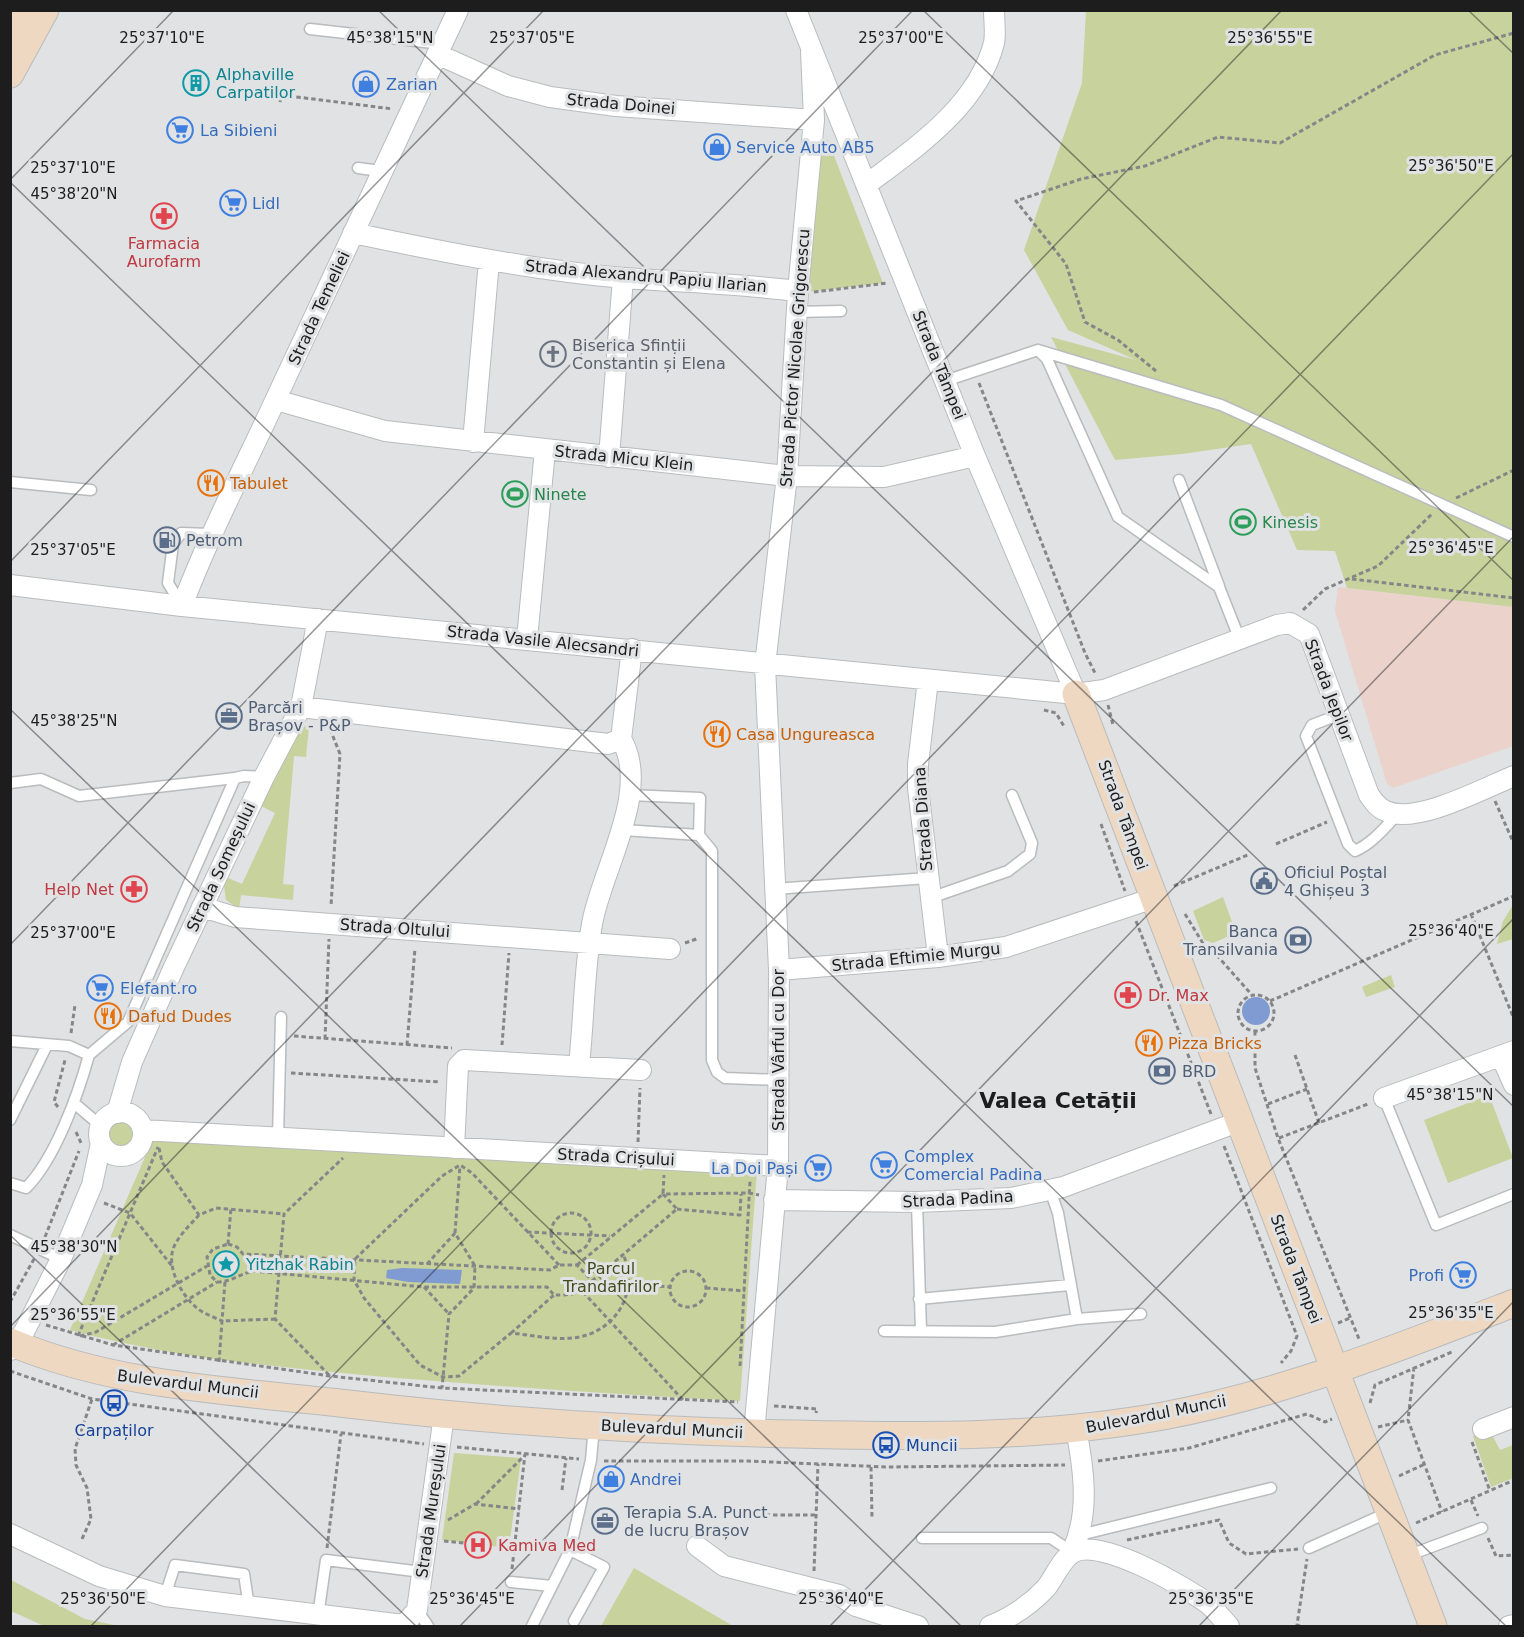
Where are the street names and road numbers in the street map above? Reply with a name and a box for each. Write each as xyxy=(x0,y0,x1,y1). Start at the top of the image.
street label: Strada Doinei xyxy=(566,90,676,118)
street label: Strada Pictor Nicolae Grigorescu xyxy=(776,228,814,488)
street label: Strada Temeliei xyxy=(284,248,354,368)
street label: Strada Alexandru Papiu Ilarian xyxy=(524,256,768,296)
street label: Strada Tâmpei xyxy=(909,308,969,422)
street label: Strada Micu Klein xyxy=(554,441,694,475)
street label: Strada Vasile Alecsandri xyxy=(446,621,640,661)
street label: Strada Jepilor xyxy=(1301,636,1357,744)
street label: Strada Tâmpei xyxy=(1094,757,1152,873)
street label: Strada Diana xyxy=(910,766,936,872)
street label: Strada Someșului xyxy=(183,799,259,935)
street label: Strada Oltului xyxy=(339,915,451,941)
street label: Strada Eftimie Murgu xyxy=(831,939,1001,975)
street label: Strada Vârful cu Dor xyxy=(769,969,788,1131)
street label: Strada Crișului xyxy=(557,1144,675,1170)
street label: Strada Padina xyxy=(902,1187,1014,1211)
street label: Strada Tâmpei xyxy=(1266,1212,1326,1326)
street label: Bulevardul Muncii xyxy=(116,1366,260,1402)
street label: Bulevardul Muncii xyxy=(1084,1391,1228,1437)
street label: Bulevardul Muncii xyxy=(600,1416,744,1442)
street label: Strada Mureșului xyxy=(412,1443,450,1579)

